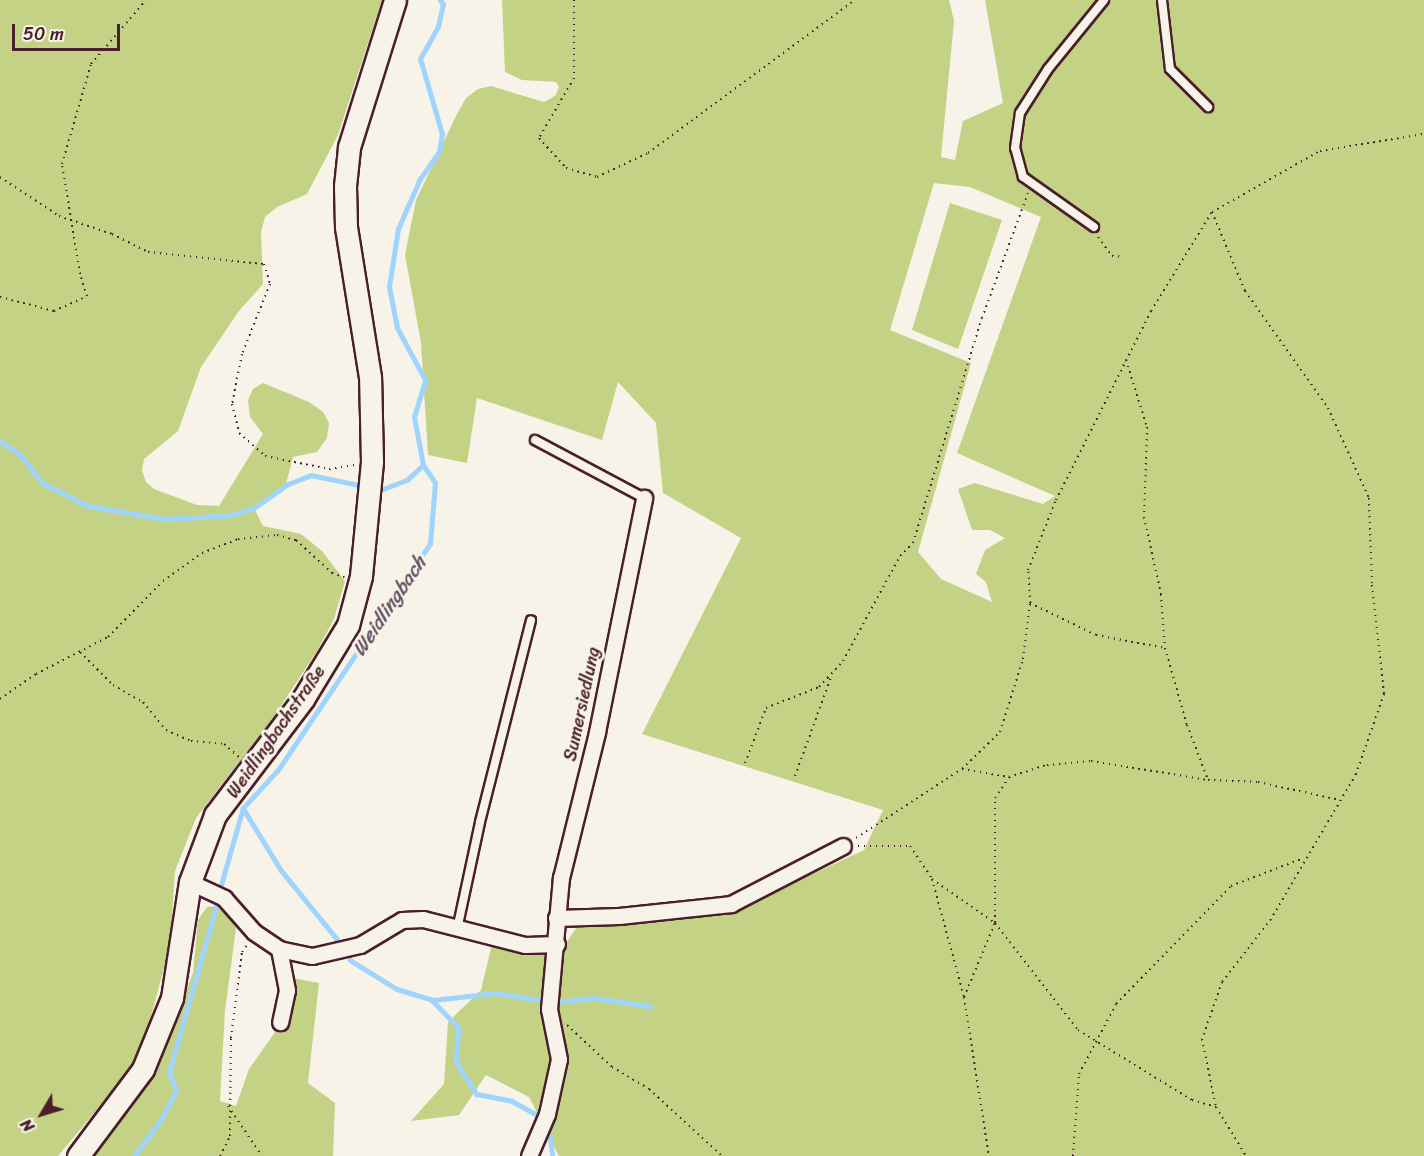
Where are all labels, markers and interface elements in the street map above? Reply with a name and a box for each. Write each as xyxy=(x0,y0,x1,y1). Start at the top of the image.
scale bar xyxy=(15,12,123,50)
text: 50 m xyxy=(23,18,64,50)
water label: Weidlingbach xyxy=(347,552,431,660)
street label: Sumersiedlung xyxy=(559,645,605,763)
street label: Weidlingbachstraße xyxy=(222,662,330,802)
north arrow xyxy=(12,1084,72,1144)
text: N xyxy=(13,1112,42,1139)

